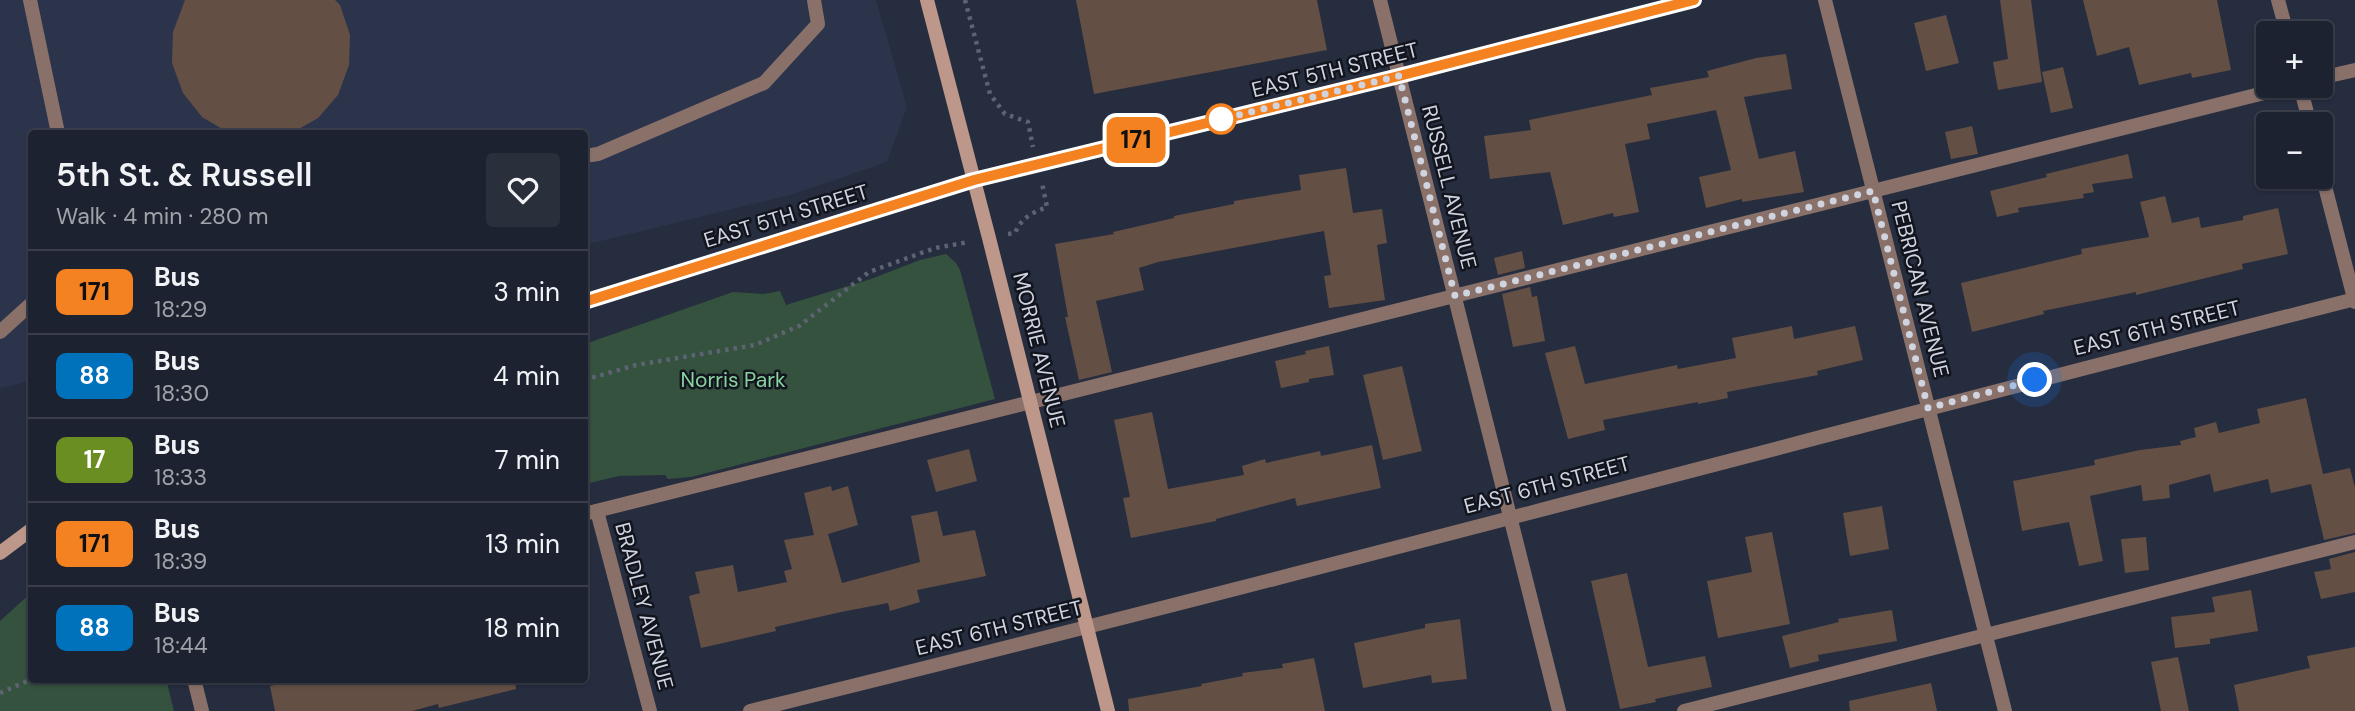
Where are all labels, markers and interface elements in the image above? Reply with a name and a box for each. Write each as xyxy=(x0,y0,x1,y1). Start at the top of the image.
map controls xyxy=(2256,21,2333,189)
button: + xyxy=(2256,21,2333,98)
street label: EAST 5TH STREET xyxy=(1249,36,1421,104)
street label: RUSSELL AVENUE xyxy=(1415,102,1483,272)
unlabelled marker xyxy=(1206,104,1236,134)
button: − xyxy=(2256,112,2333,189)
line badge: 171 xyxy=(1096,117,1176,163)
text: 171 xyxy=(1121,124,1151,155)
text: 5th St. & Russell xyxy=(56,153,312,196)
button: heart xyxy=(486,153,560,227)
street label: EAST 5TH STREET xyxy=(700,178,872,254)
street label: PEBRICAN AVENUE xyxy=(1885,198,1955,380)
text: Walk · 4 min · 280 m xyxy=(56,201,268,231)
text: Bus xyxy=(154,260,200,294)
street label: MORRIE AVENUE xyxy=(1006,269,1072,431)
text: 3 min xyxy=(493,275,560,309)
text: 171 xyxy=(79,276,110,307)
text: 18:29 xyxy=(154,294,207,324)
street label: EAST 6TH STREET xyxy=(2071,294,2243,362)
text: Bus xyxy=(154,344,200,378)
text: 4 min xyxy=(493,359,560,393)
text: 88 xyxy=(79,360,110,391)
your location xyxy=(2017,362,2052,397)
park label: Norris Park xyxy=(680,366,786,394)
text: 18:30 xyxy=(154,378,209,408)
text: Bus xyxy=(154,428,200,462)
text: 7 min xyxy=(495,443,560,477)
text: 17 xyxy=(84,444,105,475)
street label: EAST 6TH STREET xyxy=(1461,449,1633,521)
text: 18:33 xyxy=(154,462,207,492)
text: Bus xyxy=(154,512,200,546)
street label: BRADLEY AVENUE xyxy=(608,519,680,693)
text: 13 min xyxy=(485,527,560,561)
text: 171 xyxy=(79,528,110,559)
text: 18:39 xyxy=(154,546,207,576)
street label: EAST 6TH STREET xyxy=(913,594,1085,662)
text: Bus xyxy=(154,596,200,630)
text: 18 min xyxy=(485,611,560,645)
text: 88 xyxy=(79,612,110,643)
text: 18:44 xyxy=(154,630,208,660)

